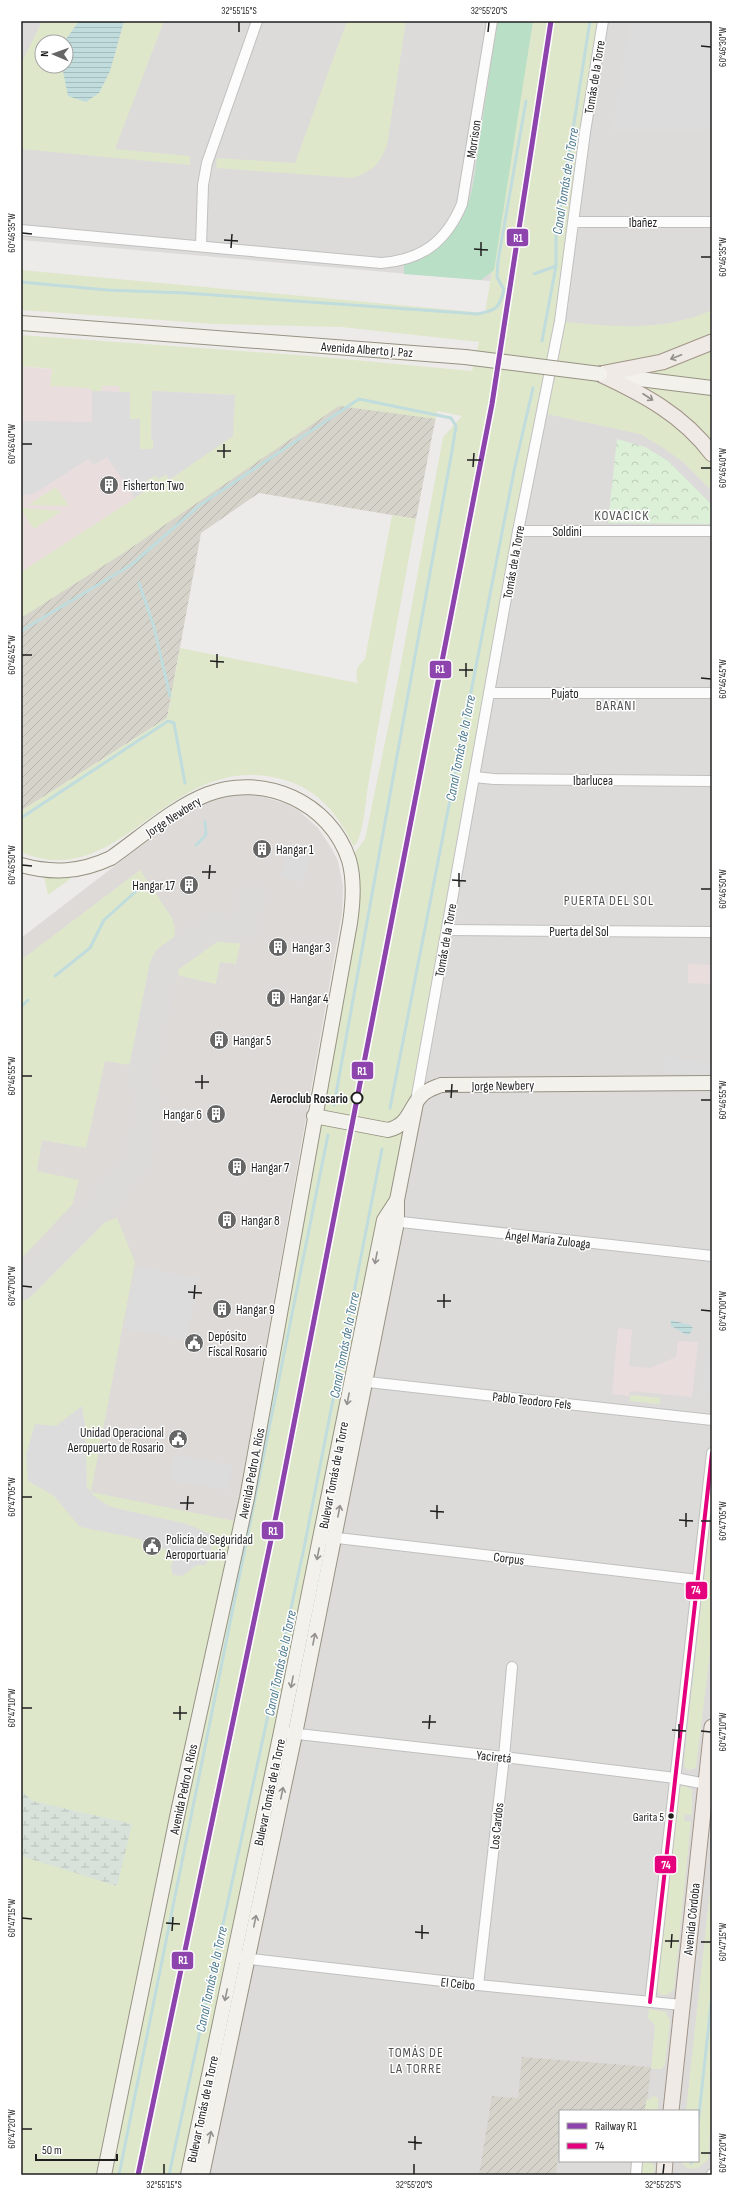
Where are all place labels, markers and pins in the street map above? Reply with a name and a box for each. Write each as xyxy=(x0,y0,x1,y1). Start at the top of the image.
building icon: Fisherton Two xyxy=(98,474,120,496)
place label: Fisherton Two xyxy=(123,478,184,494)
building icon: Hangar 1 xyxy=(251,838,273,860)
place label: Hangar 1 xyxy=(276,842,314,858)
building icon: Hangar 17 xyxy=(178,874,200,896)
place label: Hangar 17 xyxy=(132,878,176,894)
building icon: Hangar 3 xyxy=(267,936,289,958)
place label: Hangar 3 xyxy=(292,940,330,956)
building icon: Hangar 4 xyxy=(265,987,287,1009)
place label: Hangar 4 xyxy=(290,991,329,1007)
building icon: Hangar 5 xyxy=(208,1029,230,1051)
place label: Hangar 5 xyxy=(233,1033,271,1049)
place label: Aeroclub Rosario xyxy=(270,1091,348,1107)
marker: Aeroclub Rosario xyxy=(350,1091,364,1105)
building icon: Hangar 6 xyxy=(205,1103,227,1125)
place label: Hangar 6 xyxy=(163,1107,202,1123)
building icon: Hangar 7 xyxy=(226,1156,248,1178)
place label: Hangar 7 xyxy=(251,1160,290,1176)
building icon: Hangar 8 xyxy=(216,1209,238,1231)
place label: Hangar 8 xyxy=(241,1213,280,1229)
building icon: Hangar 9 xyxy=(211,1298,233,1320)
place label: Hangar 9 xyxy=(236,1302,275,1318)
place label: Depósito Físcal Rosario xyxy=(208,1329,267,1360)
public building icon: Depósito Físcal Rosario xyxy=(183,1332,205,1354)
place label: Unidad Operacional Aeropuerto de Rosario xyxy=(67,1425,164,1456)
public building icon: Unidad Operacional Aeropuerto de Rosario xyxy=(167,1428,189,1450)
place label: Policía de Seguridad Aeroportuaria xyxy=(165,1532,253,1563)
public building icon: Policía de Seguridad Aeroportuaria xyxy=(141,1535,163,1557)
place label: Garita 5 xyxy=(633,1810,664,1825)
marker: Garita 5 xyxy=(666,1811,676,1821)

